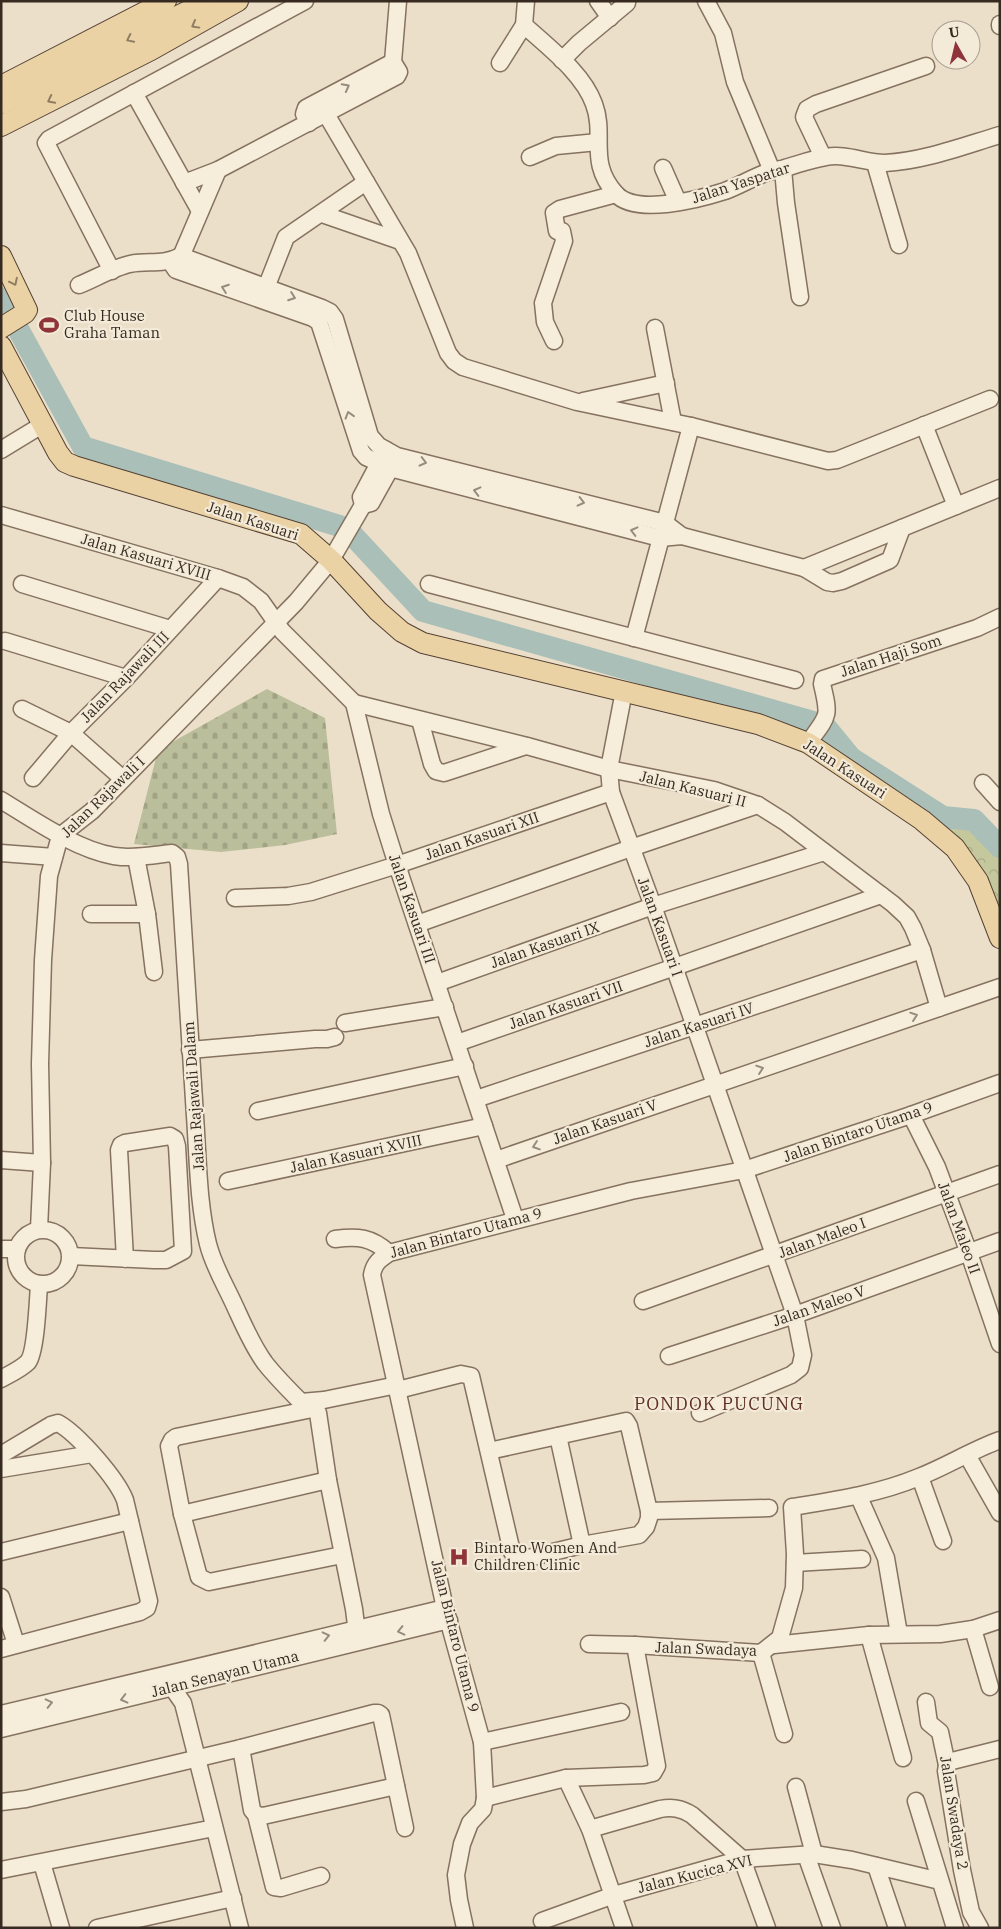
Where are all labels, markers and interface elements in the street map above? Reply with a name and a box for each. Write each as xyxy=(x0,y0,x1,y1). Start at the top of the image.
one-way arrow xyxy=(192,19,201,29)
north arrow xyxy=(931,20,981,70)
text: U xyxy=(948,22,961,42)
one-way arrow xyxy=(126,33,135,43)
one-way arrow xyxy=(341,83,350,93)
one-way arrow xyxy=(47,94,56,104)
street label: Jalan Yaspatar xyxy=(689,158,793,207)
one-way arrow xyxy=(8,277,18,286)
one-way arrow xyxy=(221,284,230,294)
one-way arrow xyxy=(287,291,296,301)
place label: Club House Graha Taman xyxy=(64,306,161,342)
sports icon: Club House Graha Taman xyxy=(38,314,60,336)
one-way arrow xyxy=(345,411,355,419)
one-way arrow xyxy=(418,456,427,467)
one-way arrow xyxy=(472,486,481,497)
one-way arrow xyxy=(576,496,585,507)
street label: Jalan Kasuari xyxy=(205,497,302,544)
one-way arrow xyxy=(631,527,639,537)
street label: Jalan Kasuari XVIII xyxy=(79,529,213,584)
street label: Jalan Rajawali III xyxy=(76,627,173,726)
street label: Jalan Haji Som xyxy=(838,630,944,681)
street label: Jalan Kasuari xyxy=(800,735,891,803)
street label: Jalan Rajawali I xyxy=(57,752,149,841)
street label: Jalan Kasuari II xyxy=(638,766,748,811)
street label: Jalan Kasuari XII xyxy=(422,807,541,864)
street label: Jalan Kasuari III xyxy=(385,852,440,966)
street label: Jalan Kasuari I xyxy=(634,875,687,979)
street label: Jalan Kasuari IX xyxy=(488,917,602,972)
street label: Jalan Kasuari VII xyxy=(506,976,625,1033)
street label: Jalan Kasuari IV xyxy=(642,998,756,1051)
one-way arrow xyxy=(909,1012,918,1022)
street label: Jalan Rajawali Dalam xyxy=(179,1021,208,1171)
one-way arrow xyxy=(755,1065,764,1075)
street label: Jalan Kasuari V xyxy=(550,1095,659,1148)
street label: Jalan Bintaro Utama 9 xyxy=(781,1097,935,1166)
street label: Jalan Kasuari XVIII xyxy=(288,1130,424,1177)
one-way arrow xyxy=(532,1140,540,1150)
street label: Jalan Maleo II xyxy=(934,1179,985,1277)
street label: Jalan Bintaro Utama 9 xyxy=(388,1203,544,1262)
street label: Jalan Maleo I xyxy=(776,1213,868,1262)
street label: Jalan Maleo V xyxy=(770,1281,868,1330)
district label: PONDOK PUCUNG xyxy=(634,1392,804,1415)
place label: Bintaro Women And Children Clinic xyxy=(474,1538,617,1574)
hospital icon: Bintaro Women And Children Clinic xyxy=(448,1546,470,1568)
street label: Jalan Bintaro Utama 9 xyxy=(427,1558,484,1714)
one-way arrow xyxy=(397,1625,406,1636)
one-way arrow xyxy=(321,1631,330,1642)
street label: Jalan Swadaya xyxy=(654,1637,758,1660)
street label: Jalan Senayan Utama xyxy=(149,1646,301,1701)
one-way arrow xyxy=(120,1693,129,1704)
one-way arrow xyxy=(44,1698,53,1709)
street label: Jalan Swadaya 2 xyxy=(936,1755,973,1871)
street label: Jalan Kucica XVI xyxy=(636,1850,754,1897)

